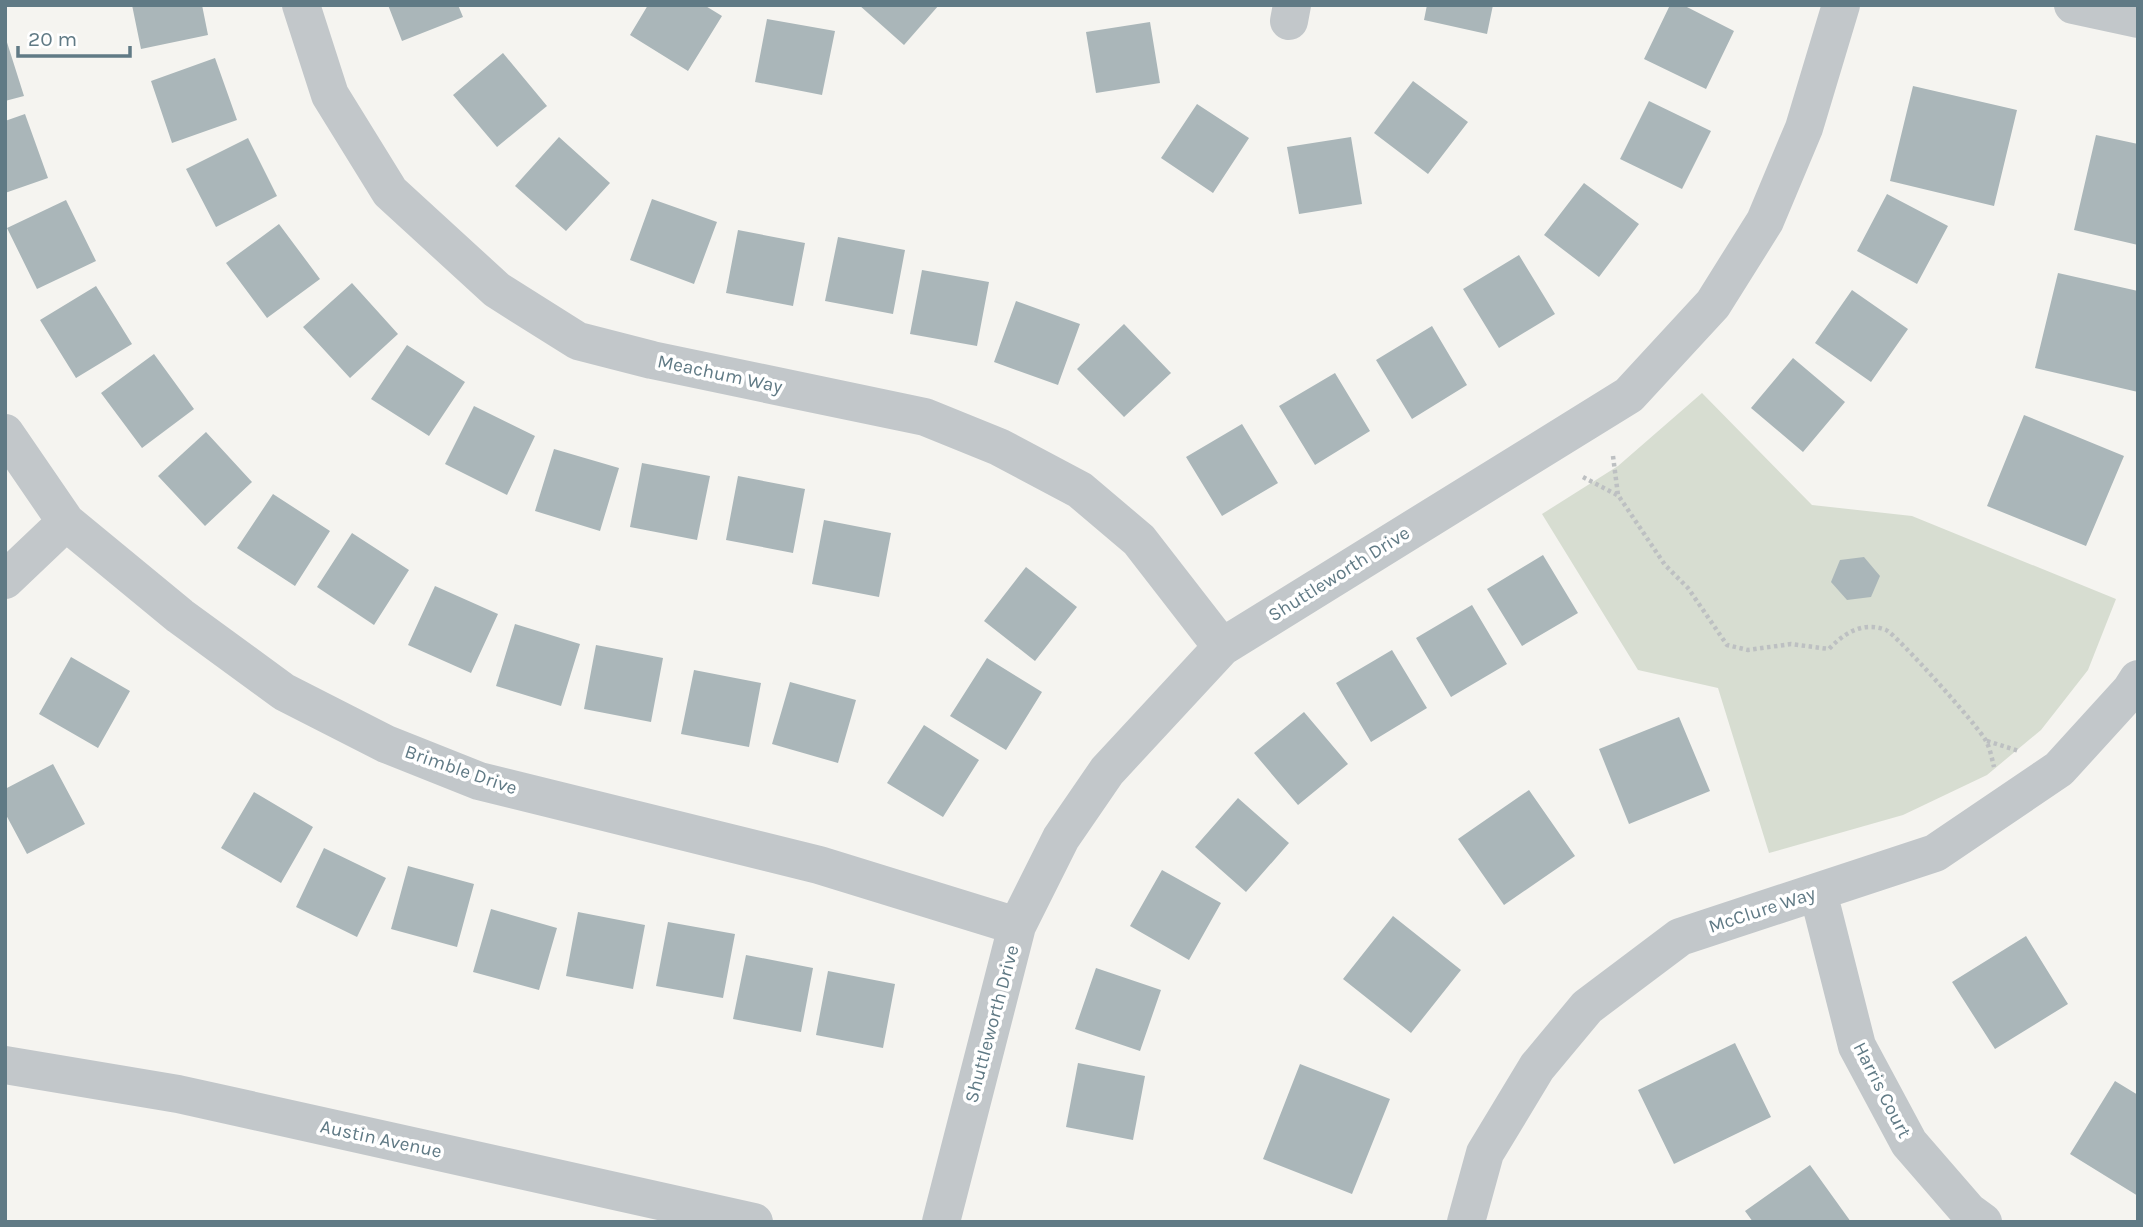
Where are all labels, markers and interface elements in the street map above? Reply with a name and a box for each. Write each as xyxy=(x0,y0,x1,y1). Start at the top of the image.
scale bar xyxy=(18,14,130,58)
text: 20 m xyxy=(28,27,77,51)
street label: Meachum Way xyxy=(656,350,785,398)
street label: Shuttleworth Drive xyxy=(1264,522,1414,626)
street label: Brimble Drive xyxy=(402,740,520,800)
street label: McClure Way xyxy=(1706,882,1818,938)
street label: Shuttleworth Drive xyxy=(960,943,1024,1105)
street label: Harris Court xyxy=(1848,1038,1916,1142)
street label: Austin Avenue xyxy=(318,1115,444,1163)

